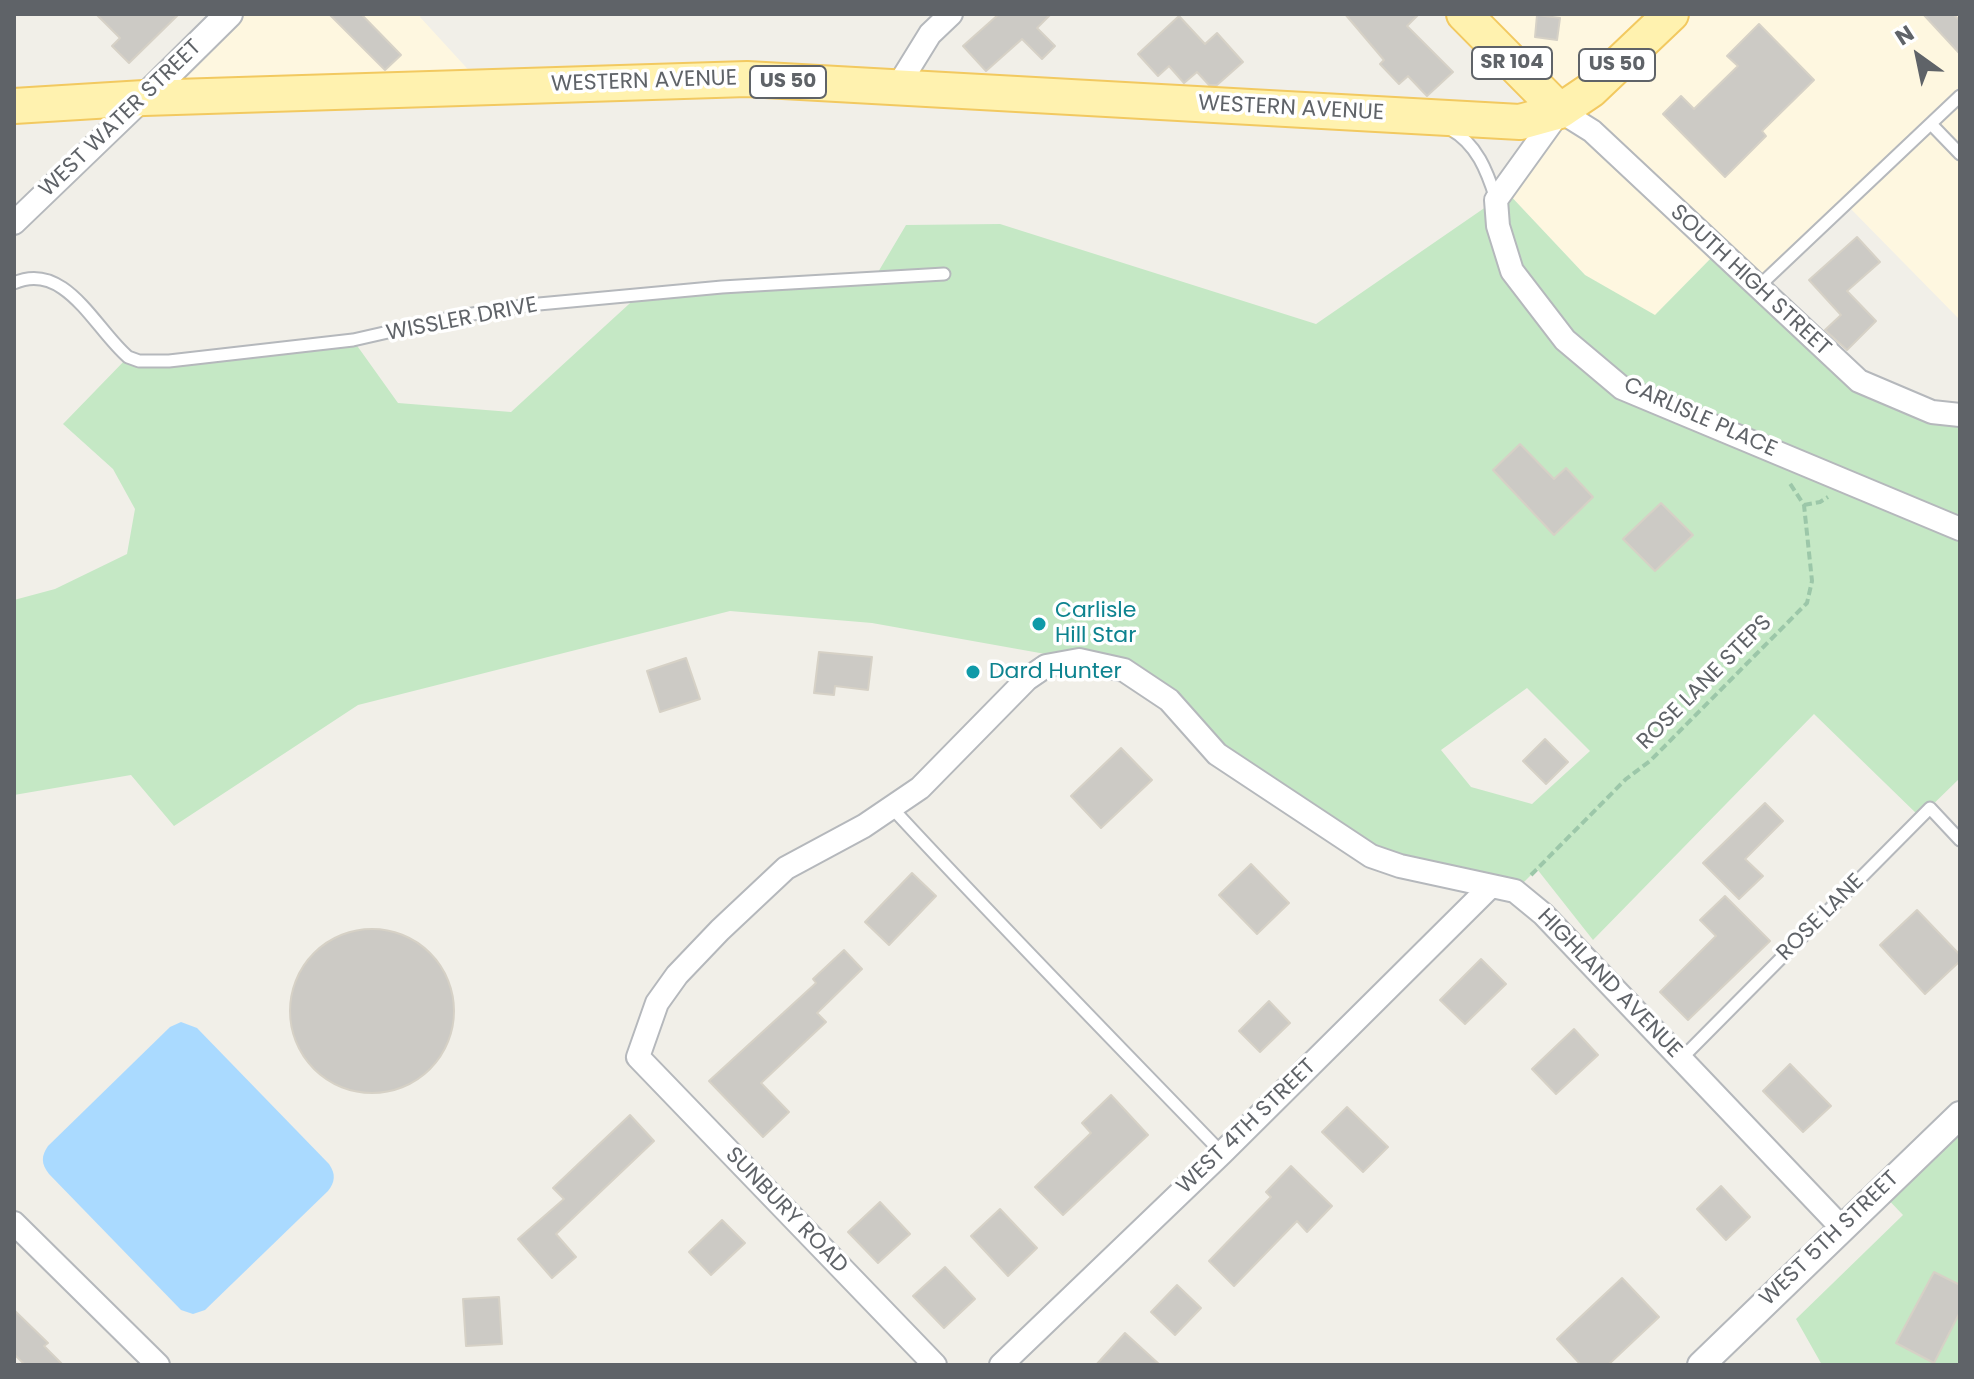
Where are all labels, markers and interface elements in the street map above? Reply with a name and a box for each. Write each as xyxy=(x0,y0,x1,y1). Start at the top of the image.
north arrow xyxy=(1878,16,1958,96)
text: N xyxy=(1889,18,1920,53)
street label: WEST WATER STREET xyxy=(35,35,207,203)
road number: SR 104 xyxy=(1472,47,1552,79)
road number: US 50 xyxy=(1579,49,1655,81)
street label: WESTERN AVENUE xyxy=(551,66,737,98)
road number: US 50 xyxy=(750,66,826,98)
street label: WESTERN AVENUE xyxy=(1197,91,1385,127)
street label: SOUTH HIGH STREET xyxy=(1664,200,1836,362)
street label: WISSLER DRIVE xyxy=(384,292,540,348)
street label: CARLISLE PLACE xyxy=(1619,372,1781,464)
place label: Carlisle Hill Star xyxy=(1055,598,1136,650)
street label: ROSE LANE STEPS xyxy=(1632,610,1778,756)
marker: Carlisle Hill Star xyxy=(1030,615,1048,633)
place label: Dard Hunter xyxy=(989,659,1122,685)
marker: Dard Hunter xyxy=(964,663,982,681)
street label: ROSE LANE xyxy=(1772,869,1870,967)
street label: HIGHLAND AVENUE xyxy=(1531,904,1687,1064)
street label: WEST 4TH STREET xyxy=(1172,1054,1322,1200)
street label: SUNBURY ROAD xyxy=(719,1143,853,1279)
street label: WEST 5TH STREET xyxy=(1755,1166,1905,1312)

